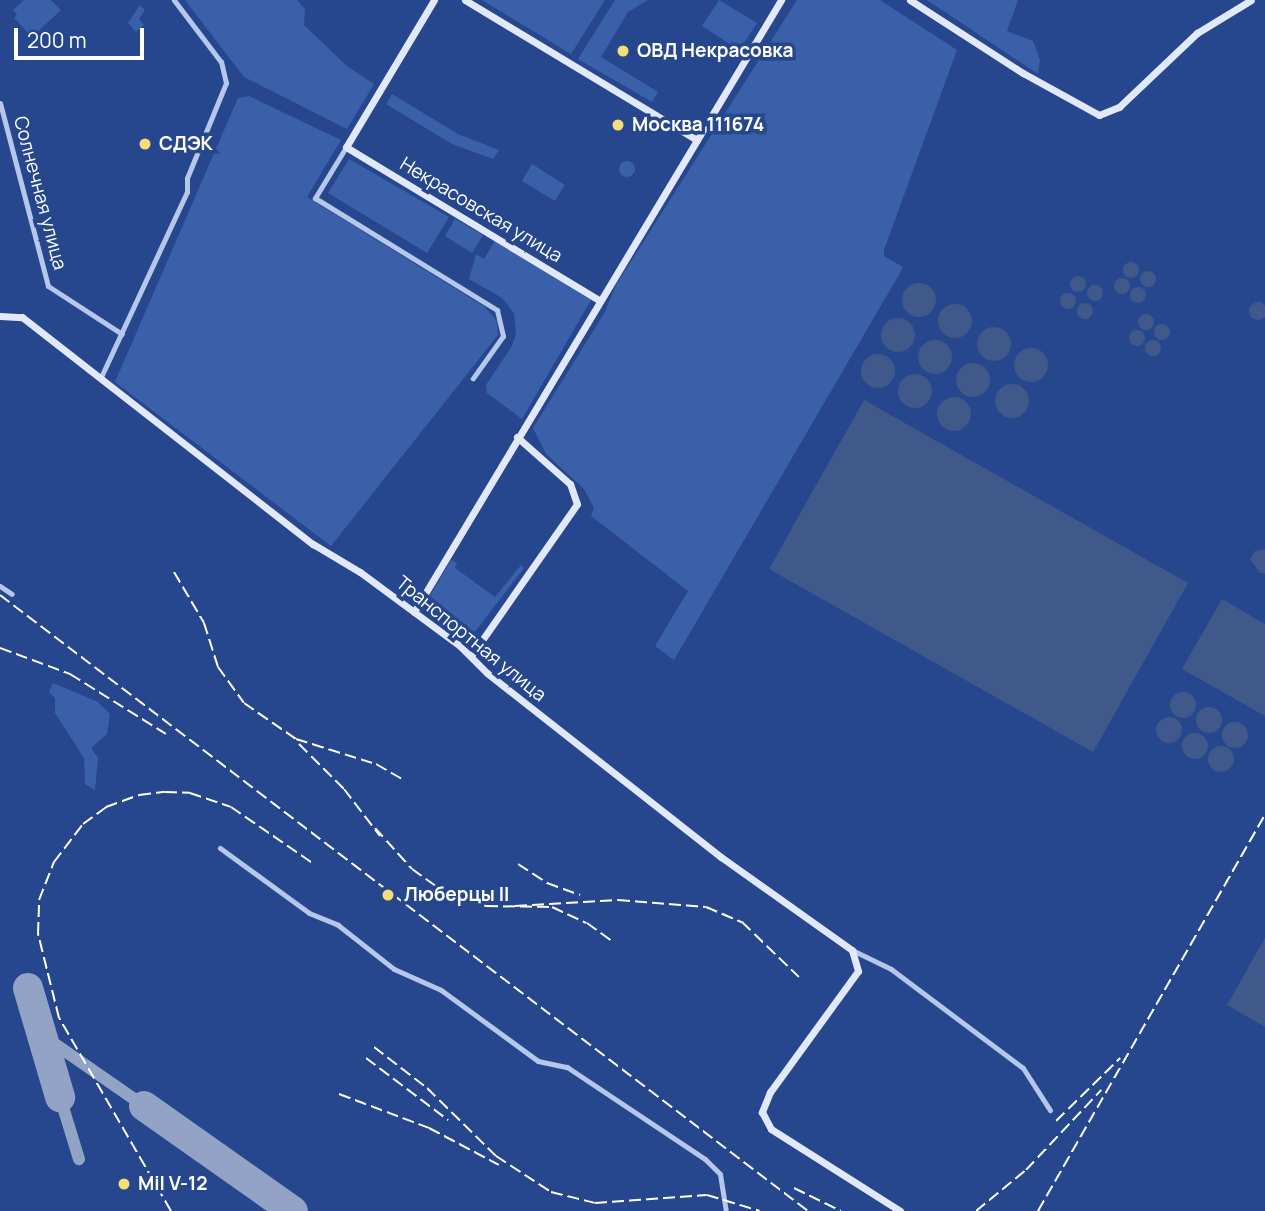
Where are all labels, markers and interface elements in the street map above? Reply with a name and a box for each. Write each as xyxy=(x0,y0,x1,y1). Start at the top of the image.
scale bar xyxy=(18,14,147,58)
text: 200 m xyxy=(27,26,87,54)
place label: ОВД Некрасовка xyxy=(637,40,794,62)
marker: ОВД Некрасовка xyxy=(615,43,631,59)
street label: Солнечная улица xyxy=(9,114,71,272)
place label: Москва 111674 xyxy=(632,114,764,136)
marker: Москва 111674 xyxy=(610,117,626,133)
place label: СДЭК xyxy=(159,133,213,155)
marker: СДЭК xyxy=(137,136,153,152)
street label: Некрасовская улица xyxy=(396,152,566,268)
street label: Транспортная улица xyxy=(391,571,551,707)
place label: Люберцы II xyxy=(404,884,509,906)
marker: Люберцы II xyxy=(378,885,398,905)
place label: Mil V-12 xyxy=(138,1173,208,1195)
marker: Mil V-12 xyxy=(116,1176,132,1192)

